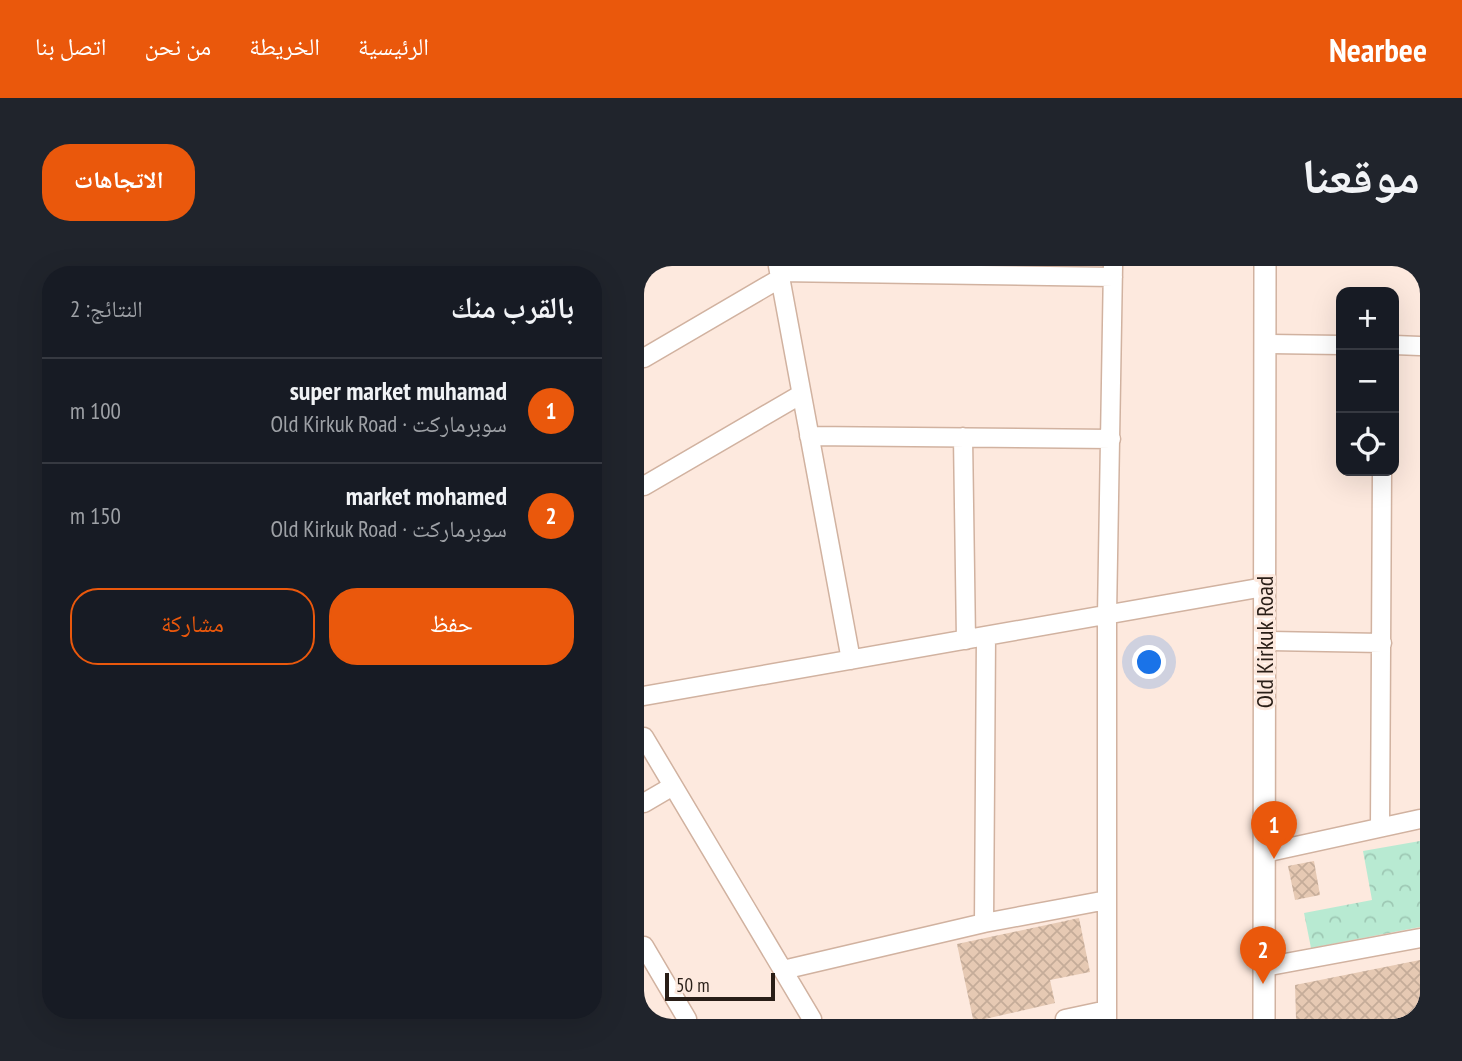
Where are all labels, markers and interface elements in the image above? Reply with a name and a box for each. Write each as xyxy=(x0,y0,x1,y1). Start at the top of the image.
text: Nearbee xyxy=(1329,28,1427,71)
text: اتصل بنا xyxy=(35,31,107,62)
text: من نحن xyxy=(145,31,211,62)
text: الخريطة xyxy=(249,31,320,62)
text: الرئيسية xyxy=(358,31,429,62)
text: موقعنا xyxy=(1302,143,1420,207)
button: الاتجاهات xyxy=(42,144,195,221)
text: بالقرب منك xyxy=(451,287,574,326)
map controls xyxy=(1336,287,1399,476)
button: + xyxy=(1336,287,1399,350)
text: النتائج: 2 xyxy=(70,294,143,323)
button: − xyxy=(1336,350,1399,413)
text: super market muhamad xyxy=(290,374,507,407)
text: 100 m xyxy=(70,396,121,425)
text: 1 xyxy=(546,396,557,425)
text: سوبرماركت · Old Kirkuk Road xyxy=(270,409,507,438)
button: locate xyxy=(1336,413,1399,476)
text: market mohamed xyxy=(346,479,507,512)
text: 150 m xyxy=(70,501,121,530)
text: 2 xyxy=(546,501,557,530)
text: سوبرماركت · Old Kirkuk Road xyxy=(270,514,507,543)
street label: Old Kirkuk Road xyxy=(1249,576,1280,708)
button: مشاركة xyxy=(70,588,315,665)
button: حفظ xyxy=(329,588,574,665)
your location xyxy=(1132,645,1166,679)
pin: 1 xyxy=(1251,801,1297,859)
pin: 2 xyxy=(1240,926,1286,984)
scale bar xyxy=(665,970,775,1002)
text: 50 m xyxy=(676,973,710,997)

